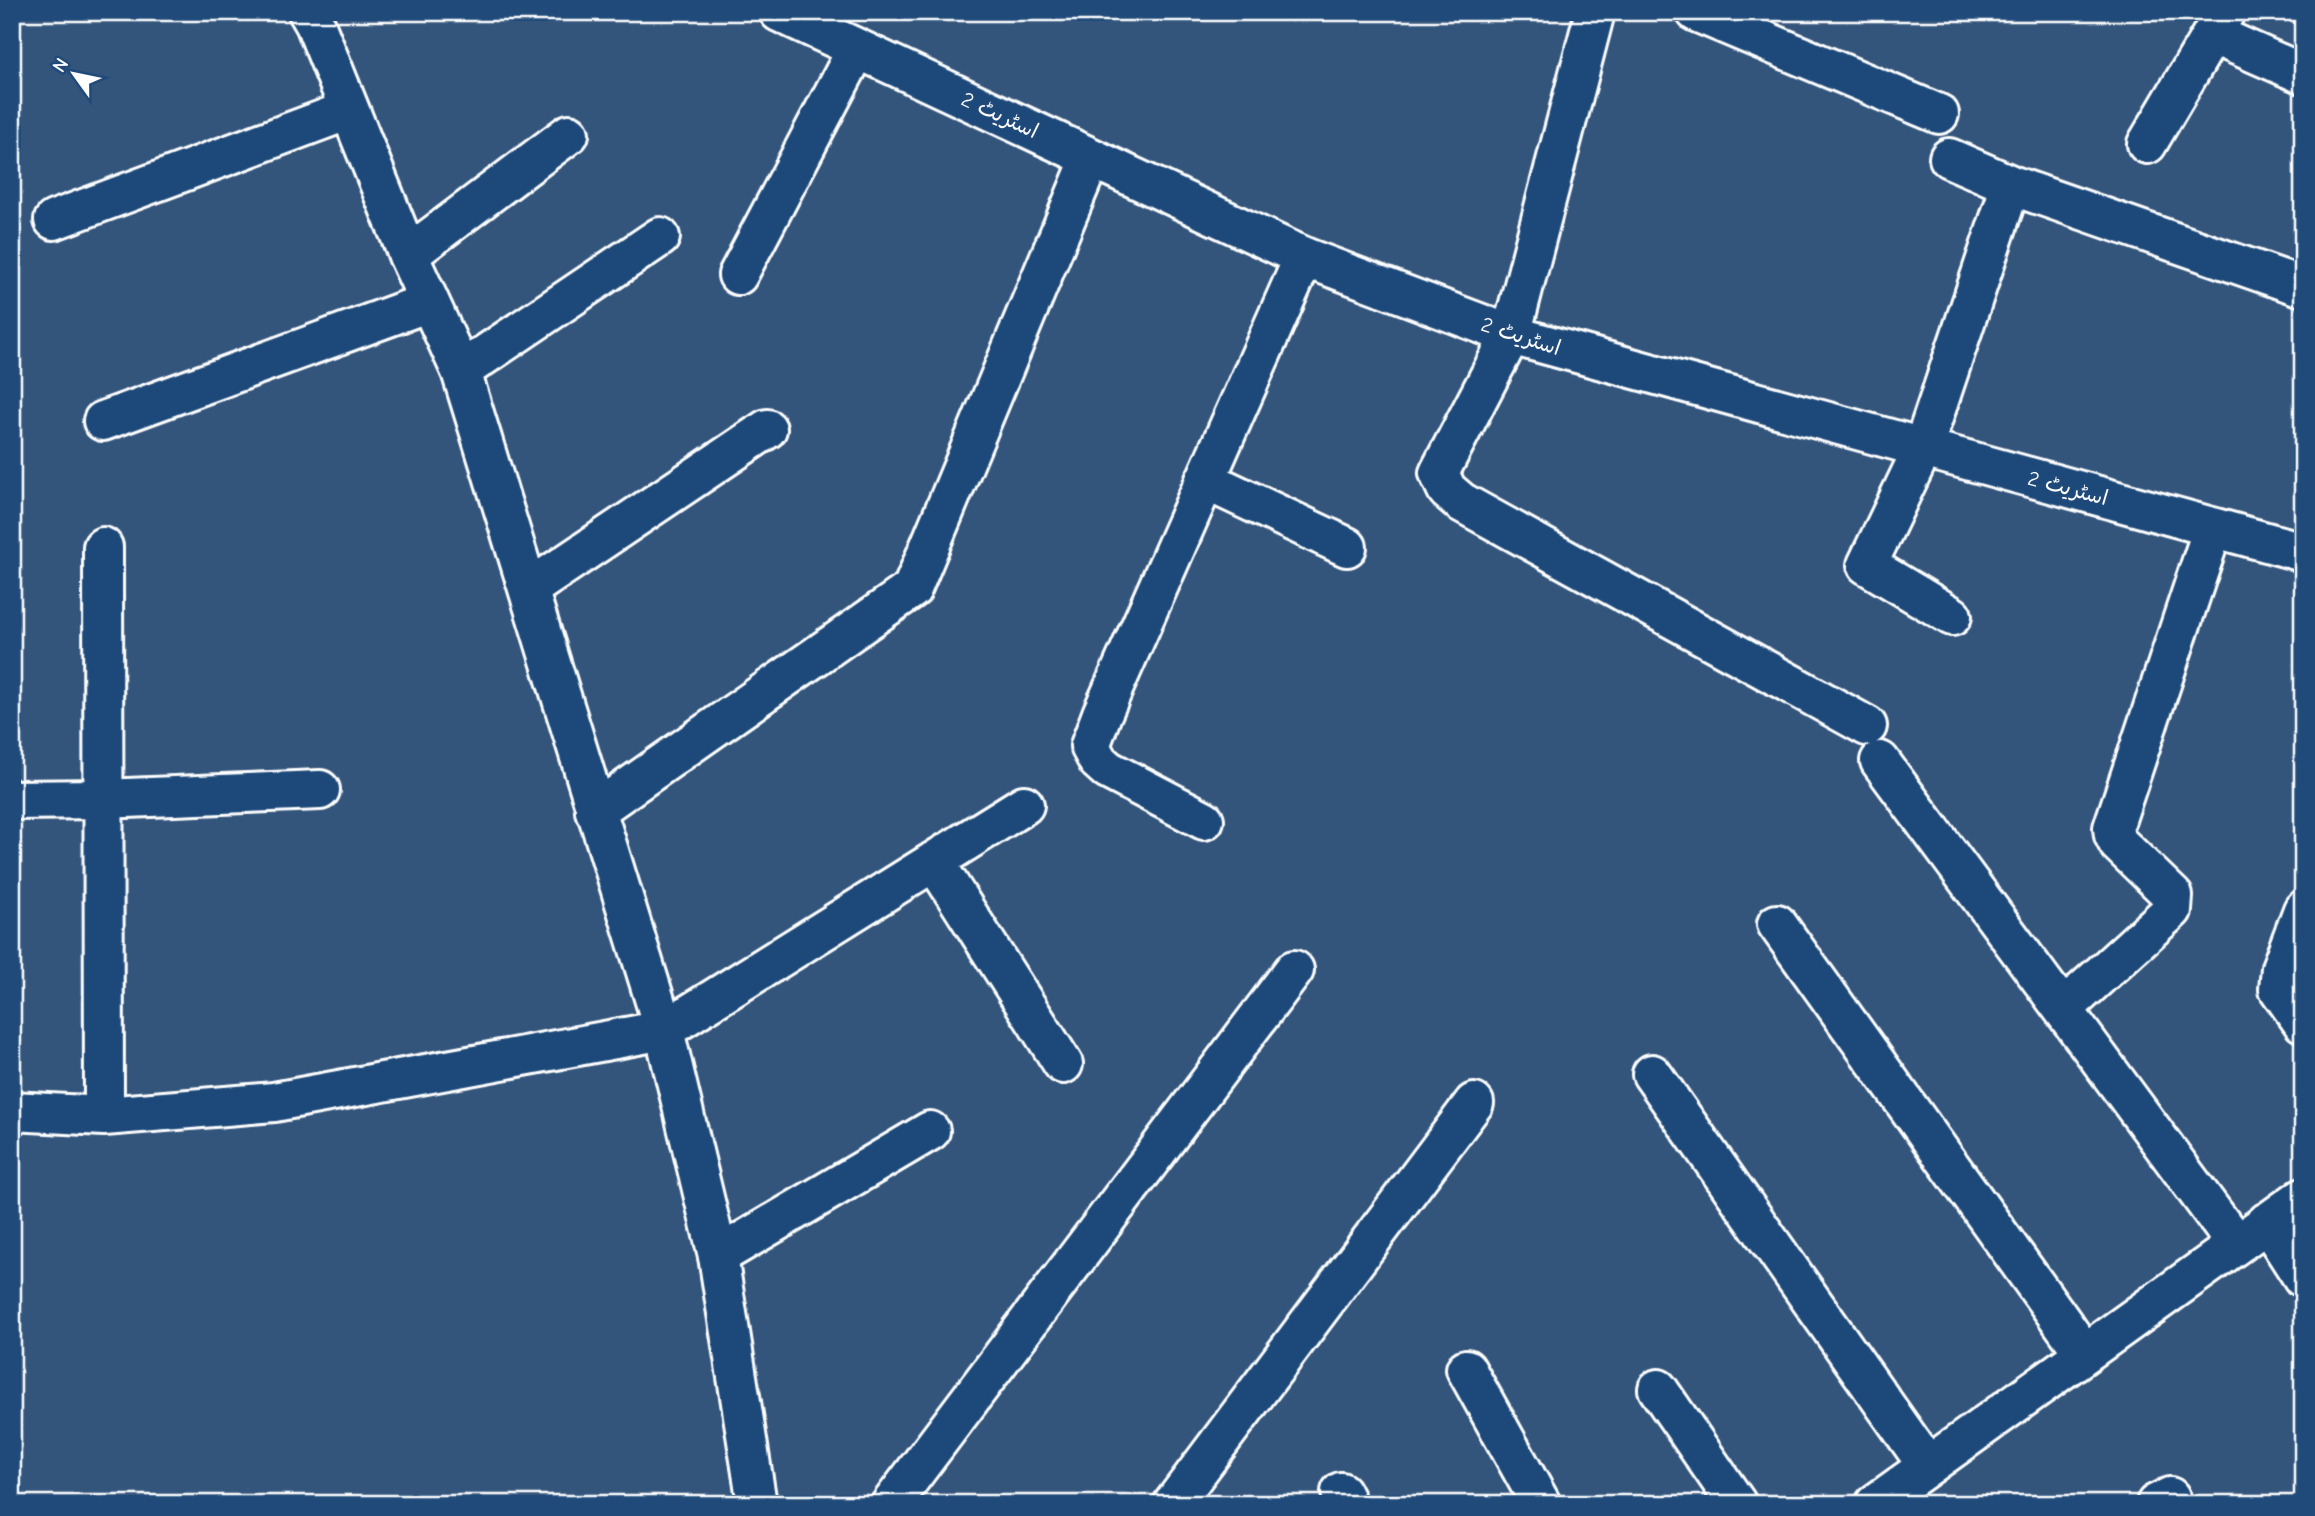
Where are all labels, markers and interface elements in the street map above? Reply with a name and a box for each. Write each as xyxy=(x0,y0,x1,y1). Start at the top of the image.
north arrow xyxy=(38,38,108,108)
text: N xyxy=(48,54,73,76)
street label: اسٹریٹ 2 xyxy=(958,87,1042,143)
street label: اسٹریٹ 2 xyxy=(1478,312,1564,360)
street label: اسٹریٹ 2 xyxy=(2025,466,2111,510)

